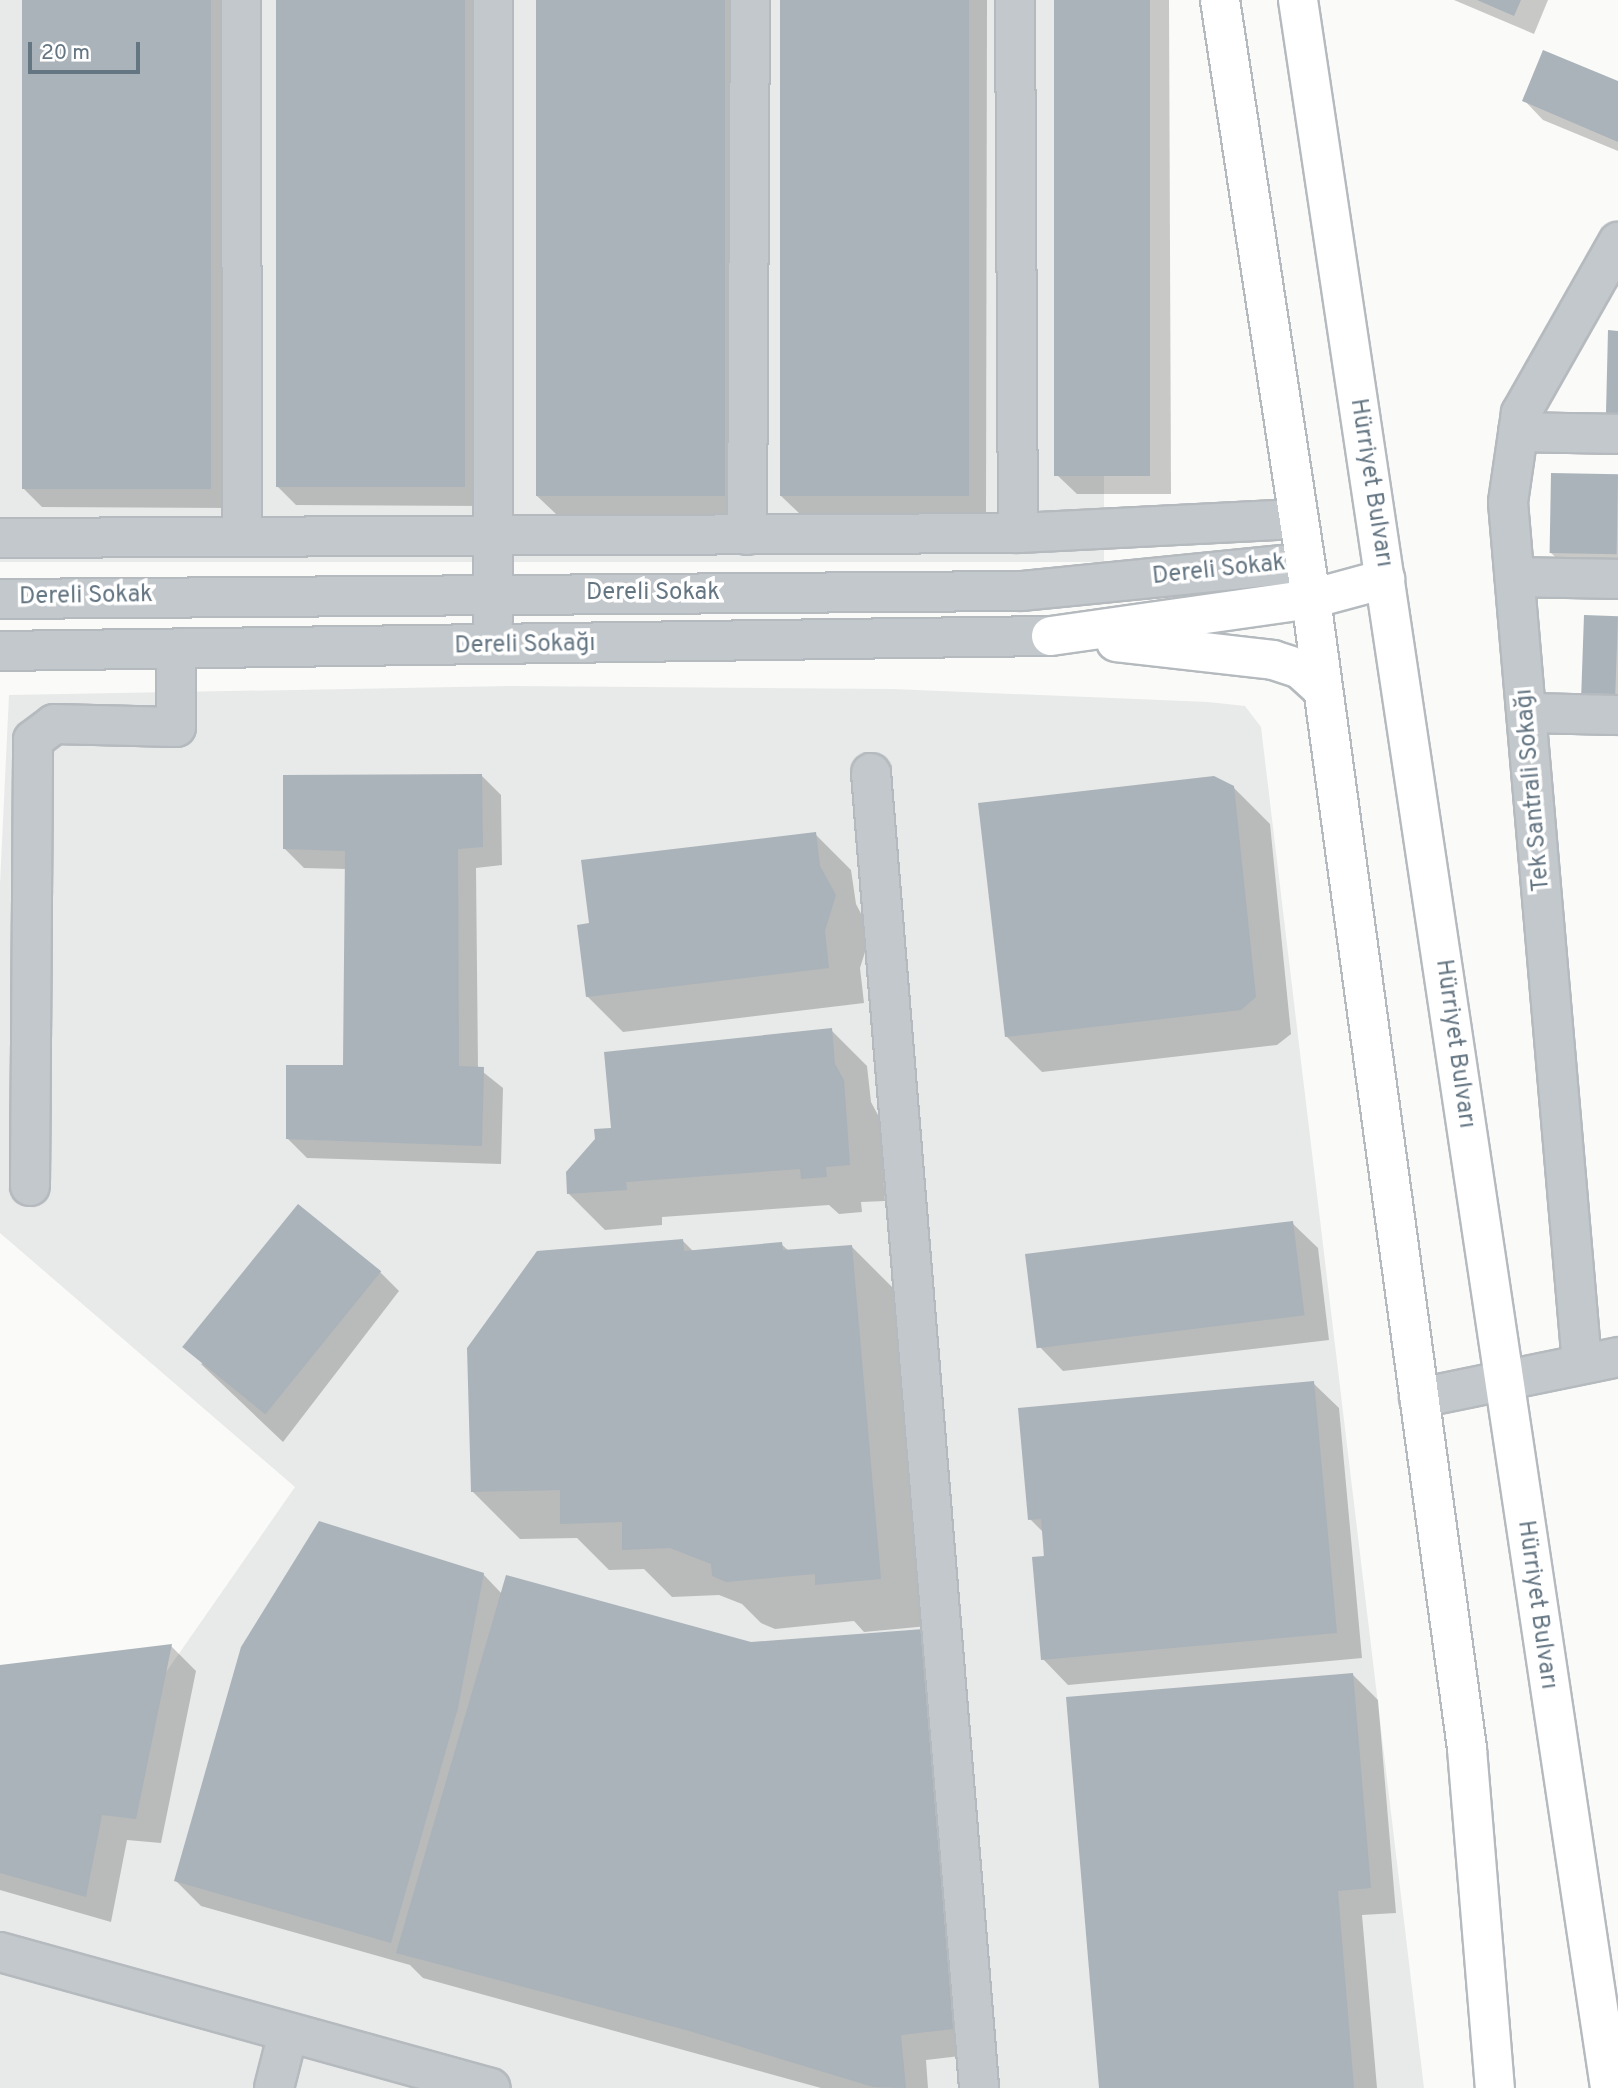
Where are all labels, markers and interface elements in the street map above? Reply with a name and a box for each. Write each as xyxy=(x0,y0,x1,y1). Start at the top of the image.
scale bar xyxy=(32,28,144,72)
text: 20 m xyxy=(41,40,90,67)
street label: Hürriyet Bulvarı xyxy=(1342,397,1398,569)
street label: Dereli Sokak xyxy=(1151,550,1287,592)
street label: Dereli Sokak xyxy=(586,580,720,608)
street label: Dereli Sokak xyxy=(19,581,153,613)
street label: Dereli Sokağı xyxy=(454,630,596,662)
street label: Tek Santrali Sokağı xyxy=(1511,687,1557,893)
street label: Hürriyet Bulvarı xyxy=(1428,958,1480,1130)
street label: Hürriyet Bulvarı xyxy=(1510,1519,1562,1691)

